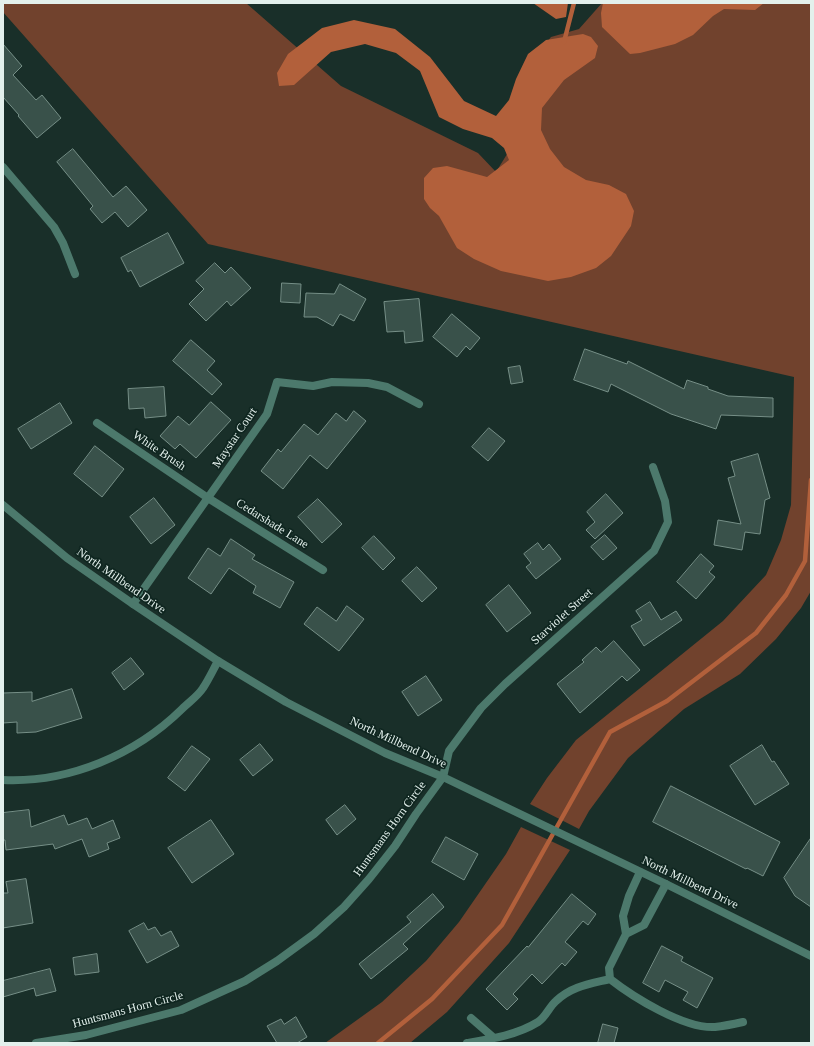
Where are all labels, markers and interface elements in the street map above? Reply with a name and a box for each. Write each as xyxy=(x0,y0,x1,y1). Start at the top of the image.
street label: Maystar Court xyxy=(210,405,260,471)
street label: White Brush xyxy=(130,428,188,474)
street label: Cedarshade Lane xyxy=(233,496,311,552)
street label: North Millbend Drive xyxy=(74,545,168,617)
street label: Starviolet Street xyxy=(528,586,596,648)
street label: North Millbend Drive xyxy=(347,714,449,772)
street label: Huntsmans Horn Circle xyxy=(351,779,429,879)
street label: North Millbend Drive xyxy=(640,853,740,913)
street label: Huntsmans Horn Circle xyxy=(71,988,185,1032)

